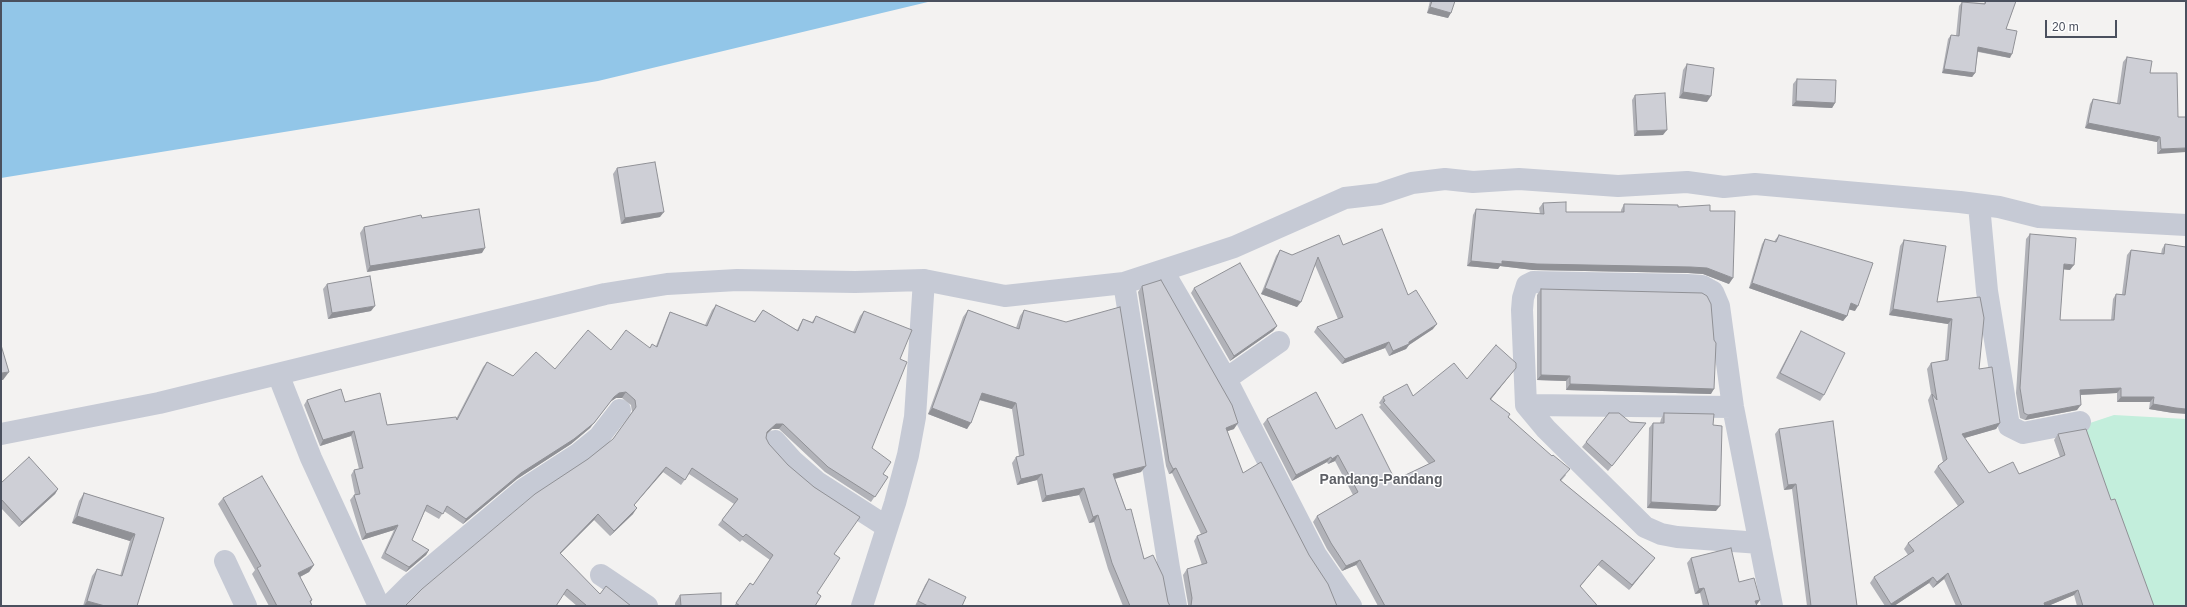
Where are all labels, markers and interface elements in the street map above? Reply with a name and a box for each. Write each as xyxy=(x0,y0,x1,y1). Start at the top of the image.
scale bar xyxy=(2047,12,2119,38)
text: 20 m xyxy=(2052,20,2079,34)
district label: Pandang-Pandang xyxy=(1320,472,1442,488)

